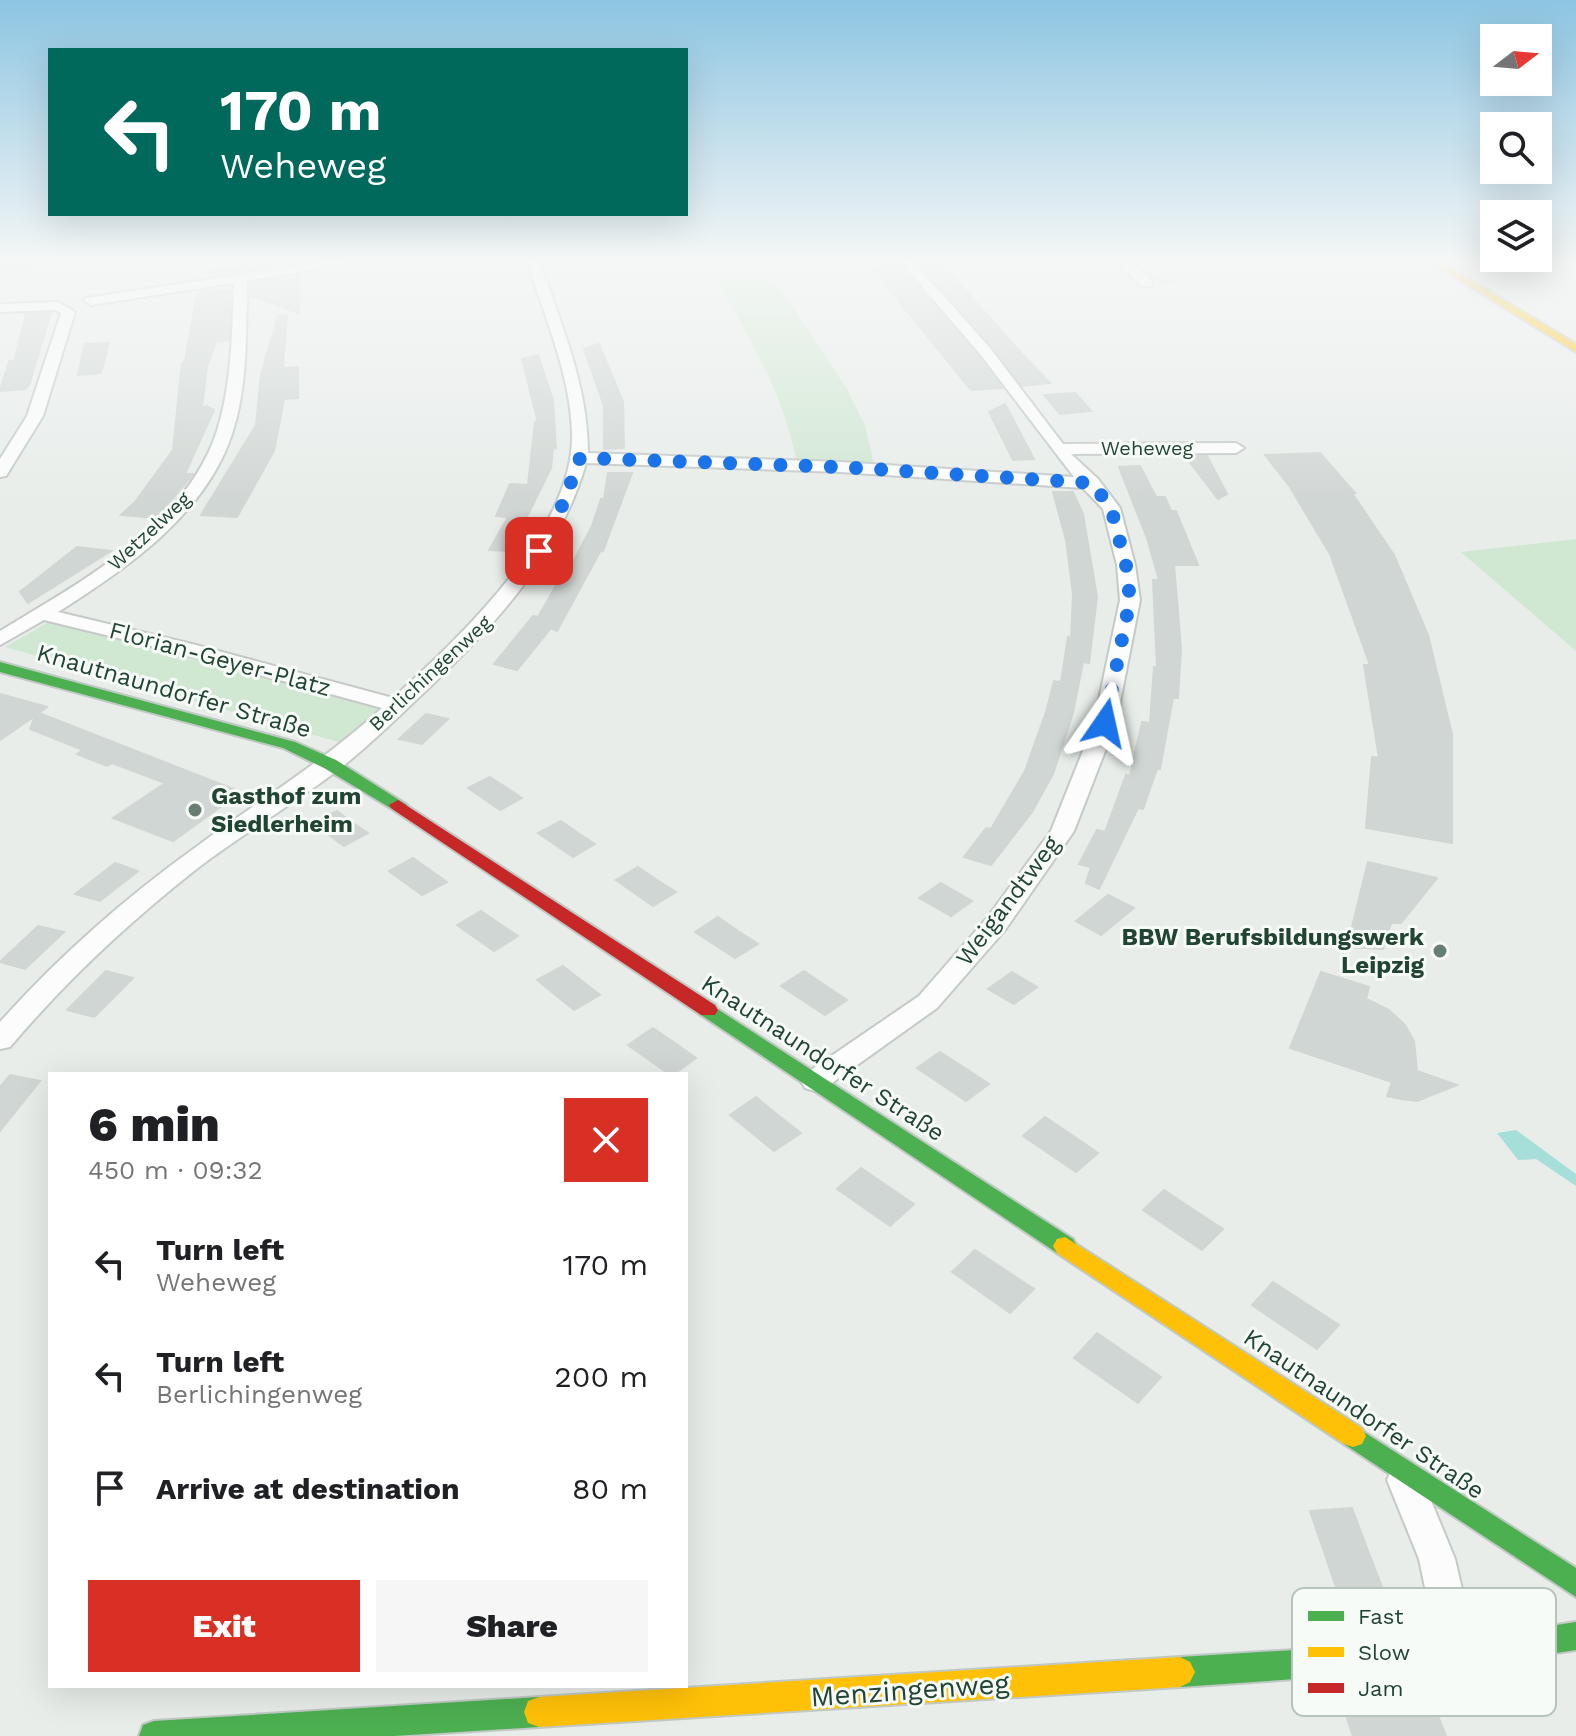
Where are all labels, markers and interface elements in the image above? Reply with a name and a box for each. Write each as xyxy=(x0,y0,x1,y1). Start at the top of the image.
north arrow xyxy=(1480,24,1552,96)
map controls xyxy=(1480,24,1552,272)
text: 170 m xyxy=(220,78,382,144)
icon: left xyxy=(88,80,192,184)
button: search xyxy=(1480,112,1552,184)
text: Weheweg xyxy=(220,145,386,187)
button: layers xyxy=(1480,200,1552,272)
street label: Weheweg xyxy=(1101,436,1194,460)
street label: Wetzelweg xyxy=(103,486,196,575)
pin xyxy=(505,517,573,585)
icon: arrive xyxy=(517,529,561,573)
street label: Berlichingenweg xyxy=(364,610,496,736)
street label: Florian-Geyer-Platz xyxy=(106,616,334,702)
street label: Knautnaundorfer Straße xyxy=(34,638,314,744)
position arrow xyxy=(1063,681,1147,765)
place label: Gasthof zum Siedlerheim xyxy=(211,782,361,838)
marker: Gasthof zum Siedlerheim xyxy=(186,801,204,819)
street label: Weigandtweg xyxy=(950,830,1066,971)
place label: BBW Berufsbildungswerk Leipzig xyxy=(1122,923,1425,979)
marker: BBW Berufsbildungswerk Leipzig xyxy=(1431,942,1449,960)
street label: Knautnaundorfer Straße xyxy=(696,969,950,1147)
text: 6 min xyxy=(88,1096,220,1153)
button: close xyxy=(564,1098,648,1182)
text: 450 m · 09:32 xyxy=(88,1155,263,1185)
text: Turn left xyxy=(156,1232,284,1267)
icon: left xyxy=(88,1242,132,1286)
text: 170 m xyxy=(563,1247,648,1282)
text: Weheweg xyxy=(156,1267,276,1297)
street label: Knautnaundorfer Straße xyxy=(1238,1323,1490,1505)
text: Turn left xyxy=(156,1344,284,1379)
icon: left xyxy=(88,1354,132,1398)
text: 200 m xyxy=(554,1359,648,1394)
text: Berlichingenweg xyxy=(156,1379,362,1409)
icon: arrive xyxy=(88,1466,132,1510)
text: Arrive at destination xyxy=(156,1471,460,1506)
text: 80 m xyxy=(572,1471,648,1506)
button: Exit xyxy=(88,1580,360,1672)
button: Share xyxy=(376,1580,648,1672)
legend xyxy=(1292,1588,1556,1716)
text: Fast xyxy=(1358,1604,1404,1629)
text: Slow xyxy=(1358,1640,1410,1665)
street label: Menzingenweg xyxy=(810,1667,1011,1713)
text: Jam xyxy=(1358,1676,1403,1701)

